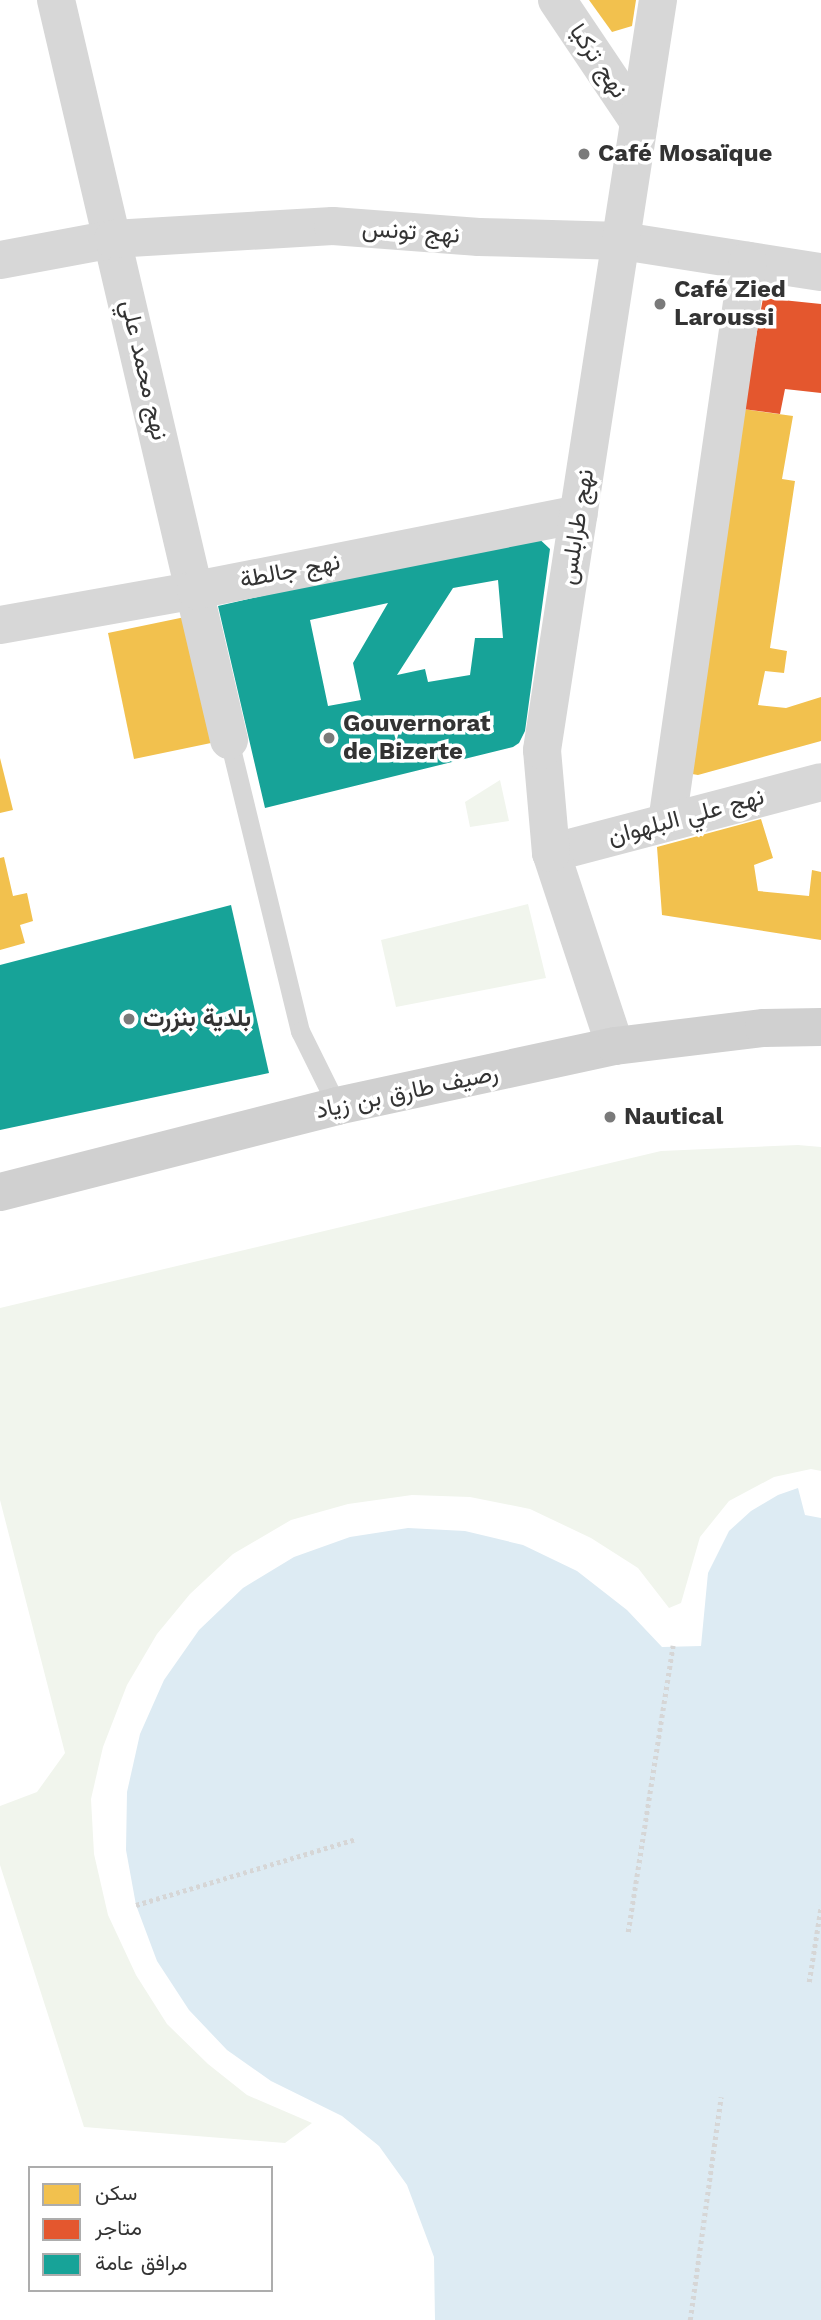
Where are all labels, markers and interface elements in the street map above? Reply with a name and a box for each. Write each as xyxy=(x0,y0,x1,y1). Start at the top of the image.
street label: نهج تركيا xyxy=(563,18,633,104)
place label: Café Mosaïque xyxy=(598,140,772,168)
marker: Café Mosaïque xyxy=(576,146,592,162)
street label: نهج تونس xyxy=(361,214,461,250)
place label: Café Zied Laroussi xyxy=(674,276,786,332)
marker: Café Zied Laroussi xyxy=(652,296,668,312)
street label: نهج محمد علي xyxy=(114,297,174,443)
street label: نهج طرابلس xyxy=(554,467,600,587)
street label: نهج جالطة xyxy=(237,547,343,595)
place label: Gouvernorat de Bizerte xyxy=(343,710,490,766)
marker: Gouvernorat de Bizerte xyxy=(321,730,337,746)
street label: نهج علي البلهوان xyxy=(605,782,767,852)
place label: بلدية بنزرت xyxy=(143,1005,251,1033)
marker: بلدية بنزرت xyxy=(121,1011,137,1027)
street label: رصيف طارق بن زياد xyxy=(313,1059,501,1125)
place label: Nautical xyxy=(624,1103,723,1131)
marker: Nautical xyxy=(602,1109,618,1125)
legend xyxy=(28,2166,273,2292)
text: سكن xyxy=(95,2180,137,2205)
text: متاجر xyxy=(95,2215,142,2240)
text: مرافق عامة xyxy=(95,2250,187,2275)

